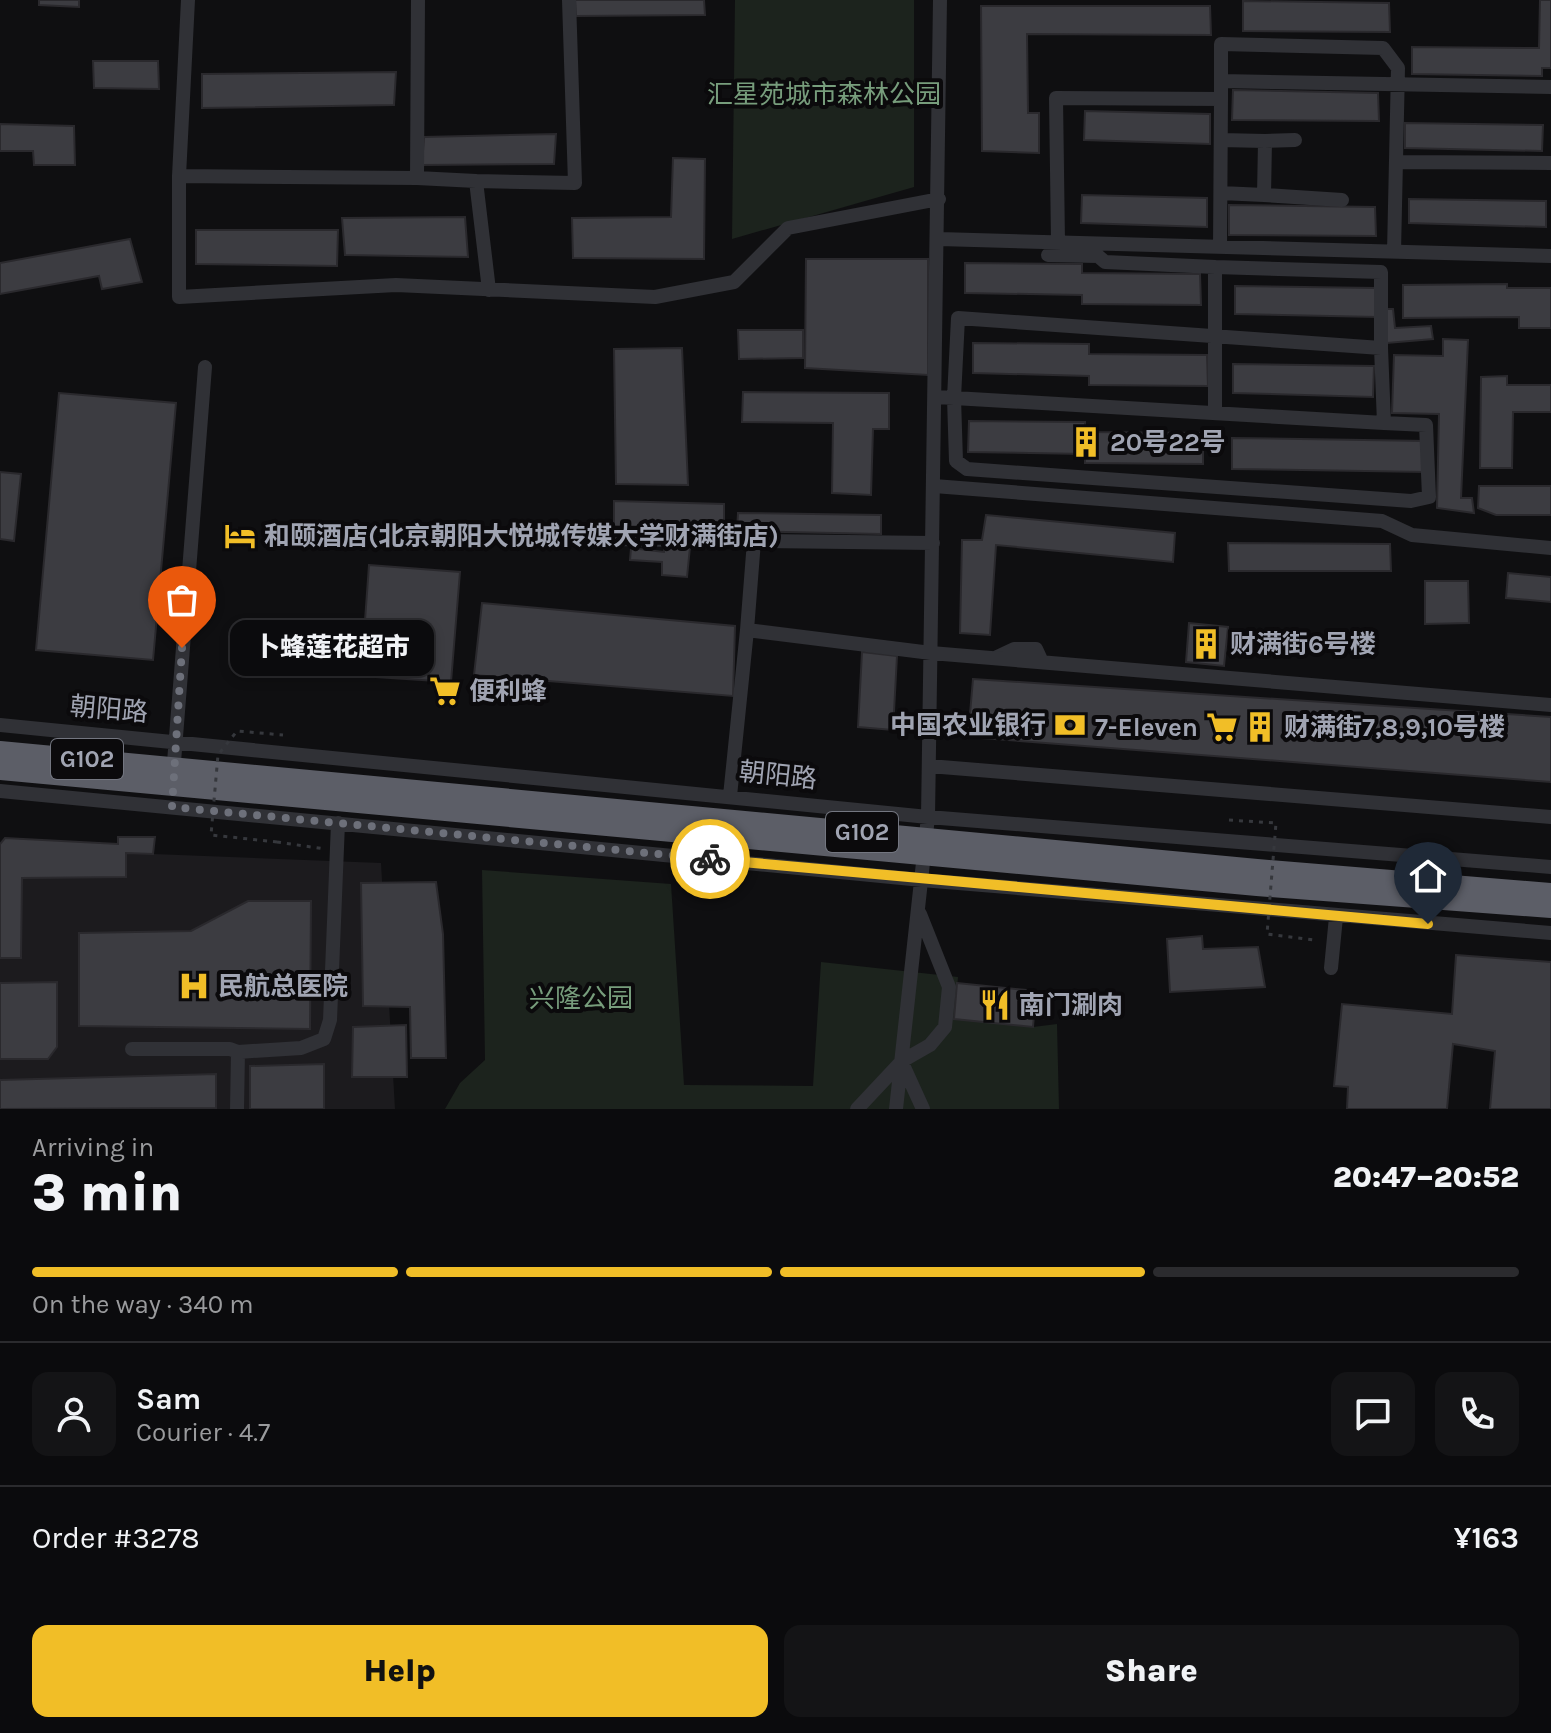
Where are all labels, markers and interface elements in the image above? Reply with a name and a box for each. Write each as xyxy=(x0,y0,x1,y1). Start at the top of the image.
park label: 汇星苑城市森林公园 xyxy=(707,79,941,110)
building icon: 20号22号 xyxy=(1069,425,1103,459)
place label: 20号22号 xyxy=(1110,427,1226,458)
hotel icon: 和颐酒店(北京朝阳大悦城传媒大学财满街店) xyxy=(223,519,257,553)
place label: 和颐酒店(北京朝阳大悦城传媒大学财满街店) xyxy=(264,521,779,552)
pin xyxy=(148,566,216,648)
icon: bag xyxy=(160,578,204,622)
callout: 卜蜂莲花超市 xyxy=(230,620,434,676)
building icon: 财满街6号楼 xyxy=(1189,627,1223,661)
place label: 财满街6号楼 xyxy=(1230,629,1376,660)
text: 卜蜂莲花超市 xyxy=(254,632,410,663)
supermarket icon: 便利蜂 xyxy=(428,674,462,708)
place label: 便利蜂 xyxy=(469,676,547,707)
street label: 朝阳路 xyxy=(69,691,149,728)
bank icon: 中国农业银行 xyxy=(1053,708,1087,742)
place label: 中国农业银行 xyxy=(890,710,1046,741)
supermarket icon: 7-Eleven xyxy=(1205,710,1239,744)
building icon: 财满街7,8,9,10号楼 xyxy=(1243,710,1277,744)
place label: 7-Eleven xyxy=(1095,712,1198,743)
place label: 财满街7,8,9,10号楼 xyxy=(1284,712,1505,743)
road number: G102 xyxy=(51,739,123,779)
street label: 朝阳路 xyxy=(738,756,818,795)
road number: G102 xyxy=(826,812,898,852)
courier xyxy=(670,819,750,899)
icon: bike xyxy=(688,837,732,881)
pin xyxy=(1394,842,1462,924)
icon: home xyxy=(1406,854,1450,898)
hospital icon: 民航总医院 xyxy=(177,969,211,1003)
place label: 民航总医院 xyxy=(218,971,348,1002)
park label: 兴隆公园 xyxy=(529,983,633,1014)
restaurant icon: 南门涮肉 xyxy=(978,988,1012,1022)
place label: 南门涮肉 xyxy=(1019,990,1123,1021)
text: Arriving in xyxy=(32,1132,154,1163)
text: 20:47–20:52 xyxy=(1333,1159,1519,1195)
text: 3 min xyxy=(32,1162,182,1223)
text: On the way · 340 m xyxy=(32,1289,254,1320)
button: person xyxy=(32,1372,116,1456)
button: chat xyxy=(1331,1372,1415,1456)
button: phone xyxy=(1435,1372,1519,1456)
text: Sam xyxy=(136,1381,201,1417)
text: Courier · 4.7 xyxy=(136,1417,270,1448)
text: Order #3278 xyxy=(32,1520,200,1556)
text: ¥163 xyxy=(1454,1520,1519,1556)
button: Help xyxy=(32,1625,768,1717)
button: Share xyxy=(784,1625,1519,1717)

